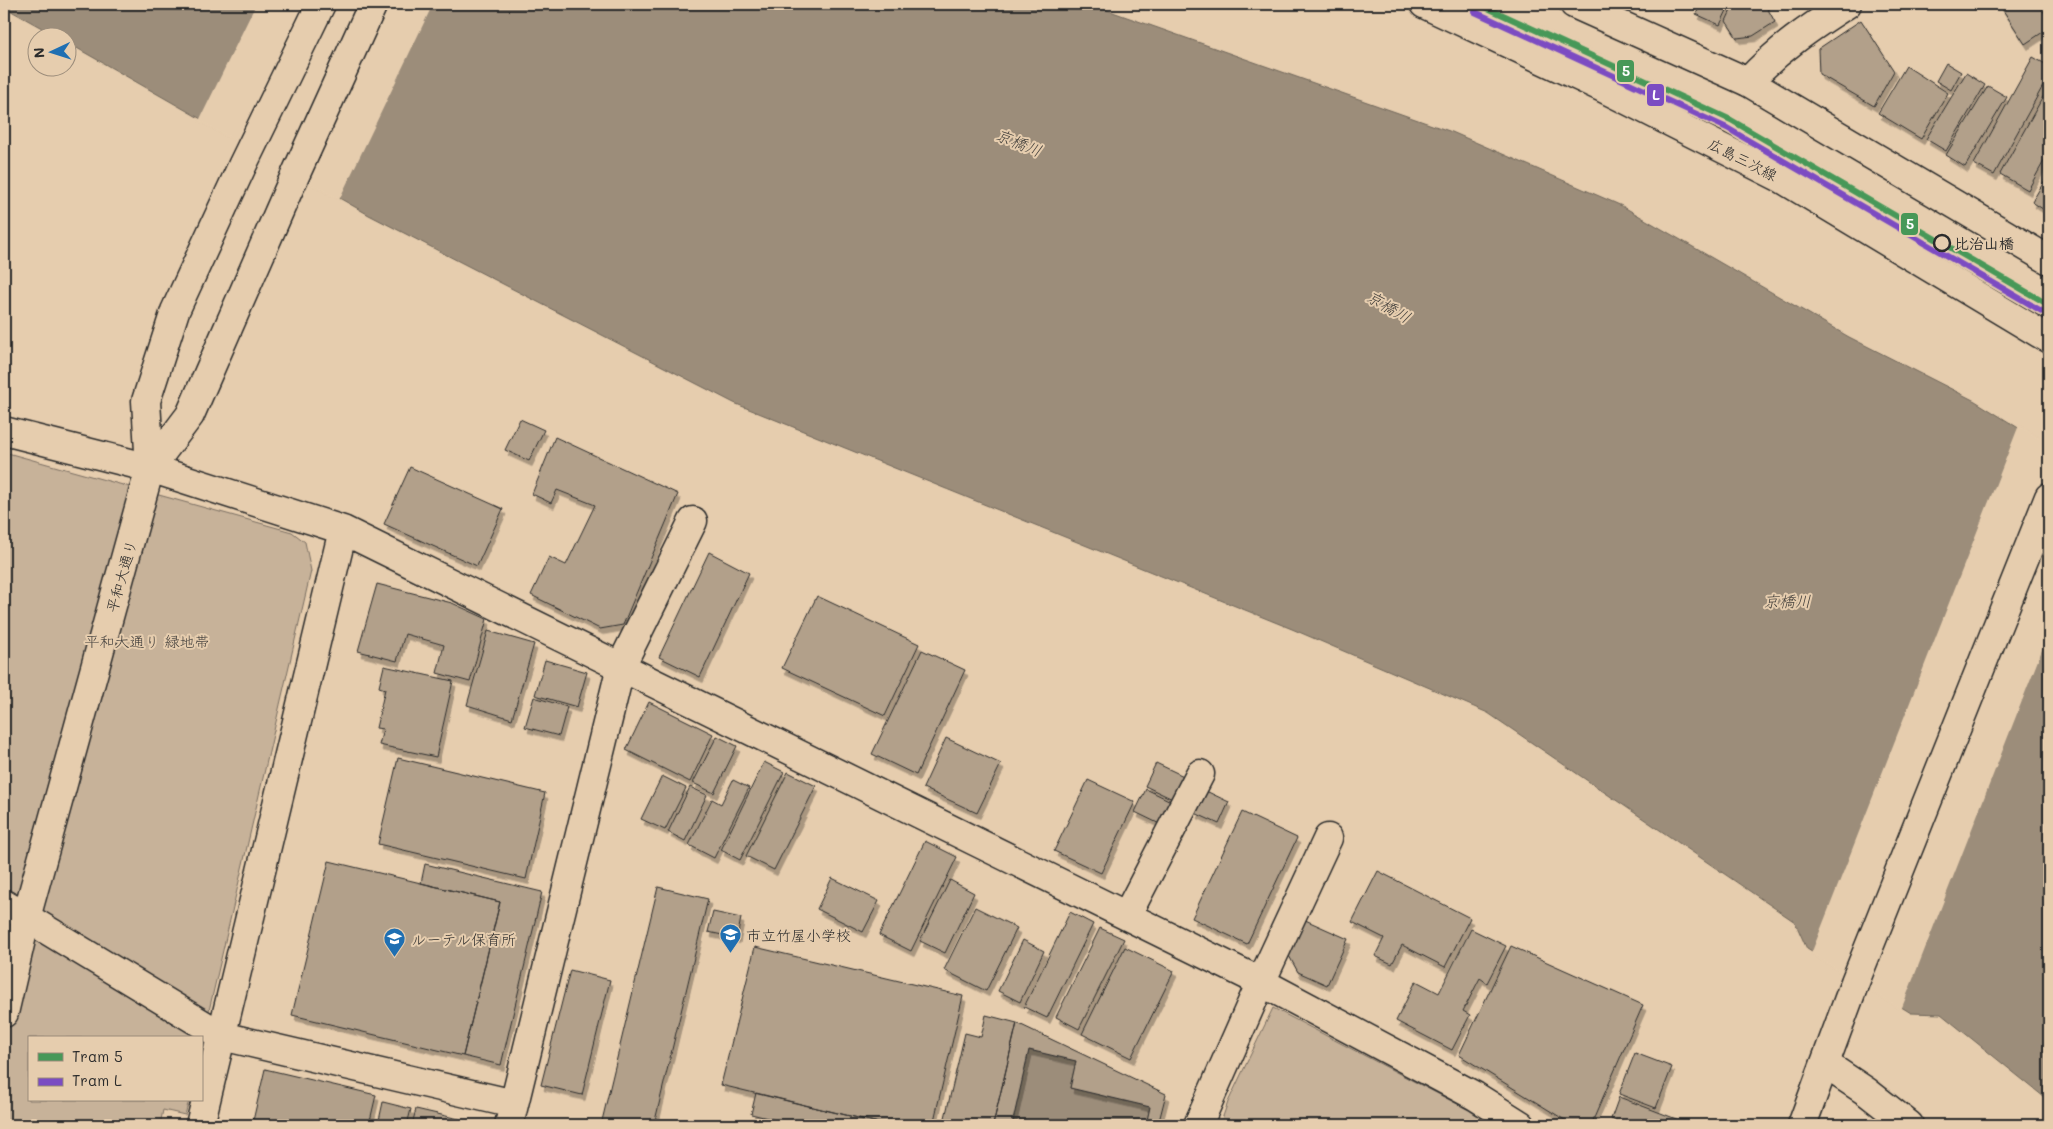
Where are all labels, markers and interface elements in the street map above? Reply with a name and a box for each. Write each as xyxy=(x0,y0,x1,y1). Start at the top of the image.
north arrow xyxy=(28,28,78,78)
text: N xyxy=(29,47,48,59)
line badge: 5 xyxy=(1616,59,1635,83)
text: 5 xyxy=(1622,61,1630,80)
line badge: L xyxy=(1646,83,1665,107)
text: L xyxy=(1652,85,1660,104)
water label: 京橋川 xyxy=(993,123,1045,161)
street label: 広島三次線 xyxy=(1705,133,1781,185)
line badge: 5 xyxy=(1900,212,1919,236)
text: 5 xyxy=(1906,214,1914,233)
place label: 比治山橋 xyxy=(1954,233,2014,253)
marker: 比治山橋 xyxy=(1933,234,1951,252)
water label: 京橋川 xyxy=(1363,285,1415,327)
street label: 平和大通り xyxy=(101,537,141,615)
water label: 京橋川 xyxy=(1763,590,1811,611)
park label: 平和大通り 緑地帯 xyxy=(85,631,209,651)
school or university icon: 市立竹屋小学校 xyxy=(718,923,742,954)
place label: 市立竹屋小学校 xyxy=(746,925,851,945)
school or university icon: ルーテル保育所 xyxy=(383,927,407,958)
place label: ルーテル保育所 xyxy=(411,929,516,949)
legend xyxy=(28,1036,202,1102)
text: Tram 5 xyxy=(72,1046,123,1066)
text: Tram L xyxy=(72,1070,122,1090)

